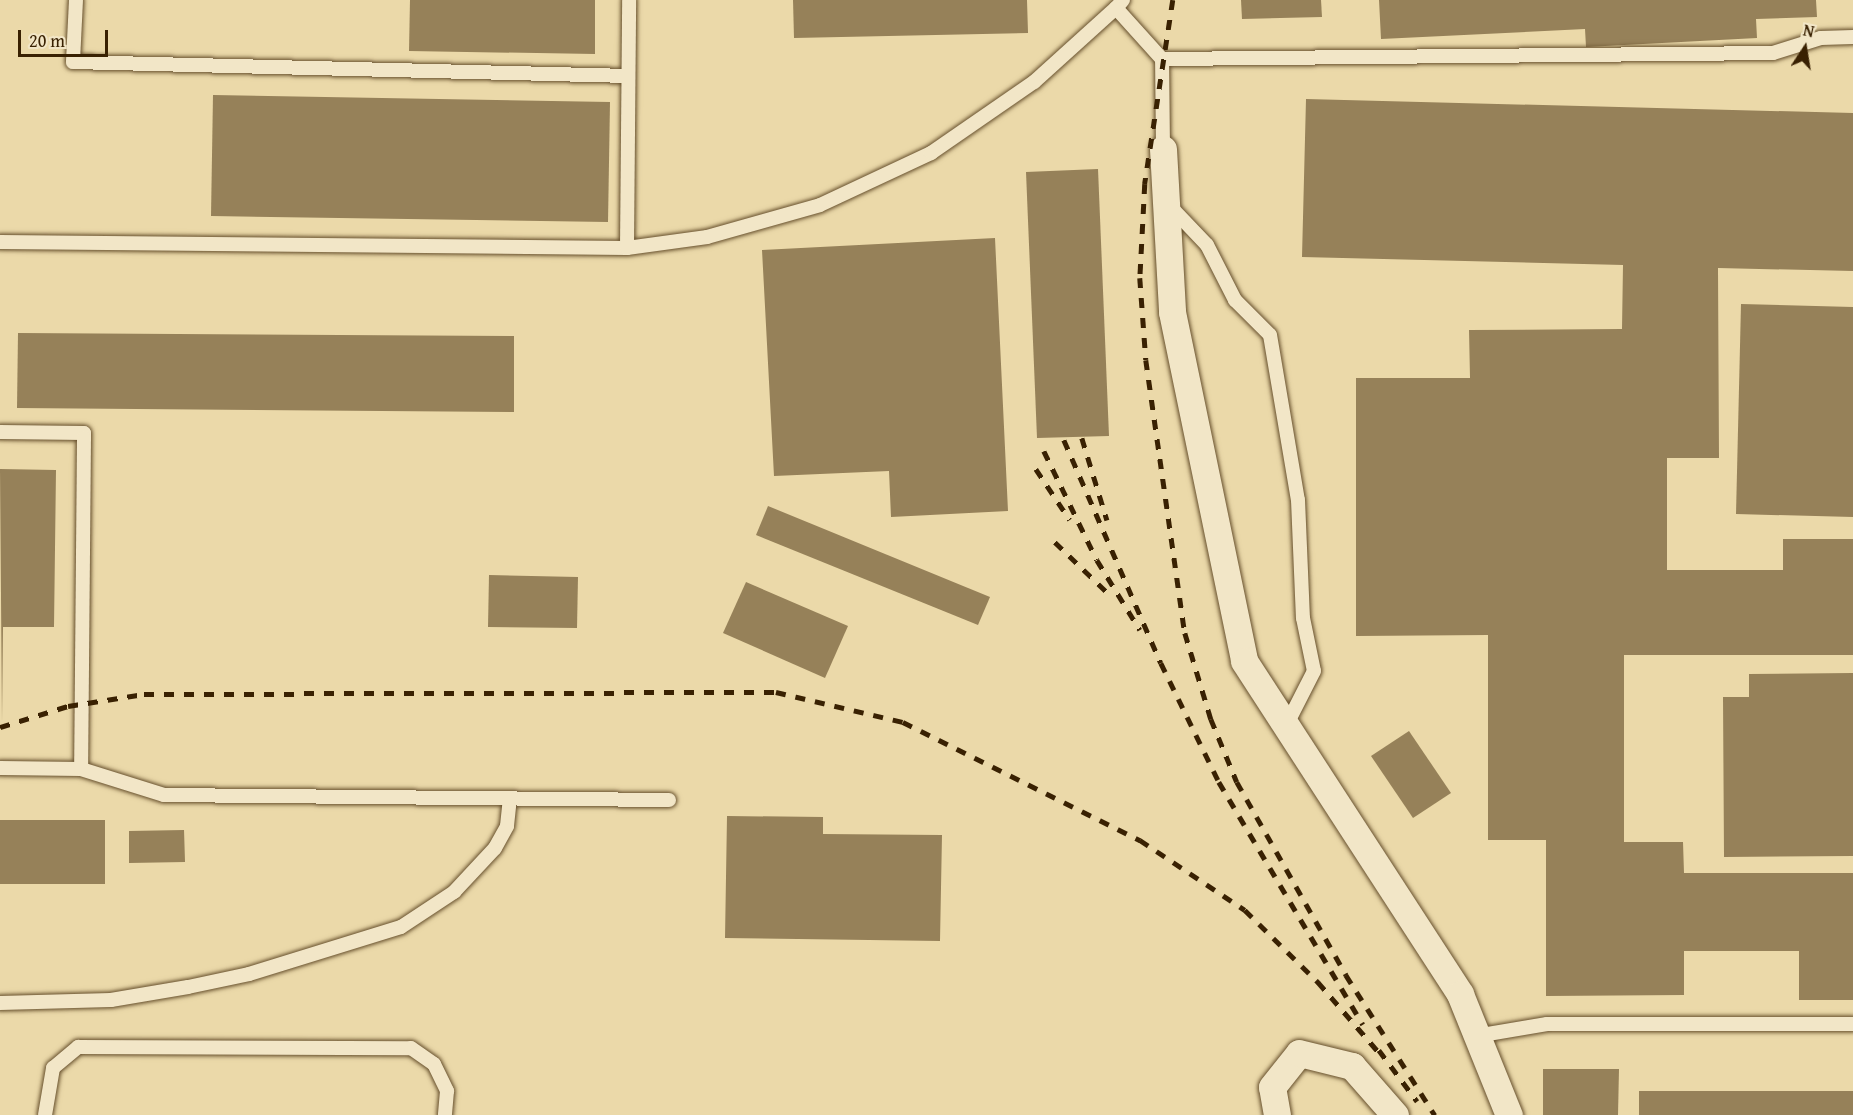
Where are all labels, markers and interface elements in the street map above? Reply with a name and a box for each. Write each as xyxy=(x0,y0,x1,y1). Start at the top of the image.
scale bar xyxy=(21,18,111,56)
north arrow xyxy=(1775,18,1835,78)
text: N xyxy=(1801,18,1816,43)
text: 20 m xyxy=(29,27,65,54)

